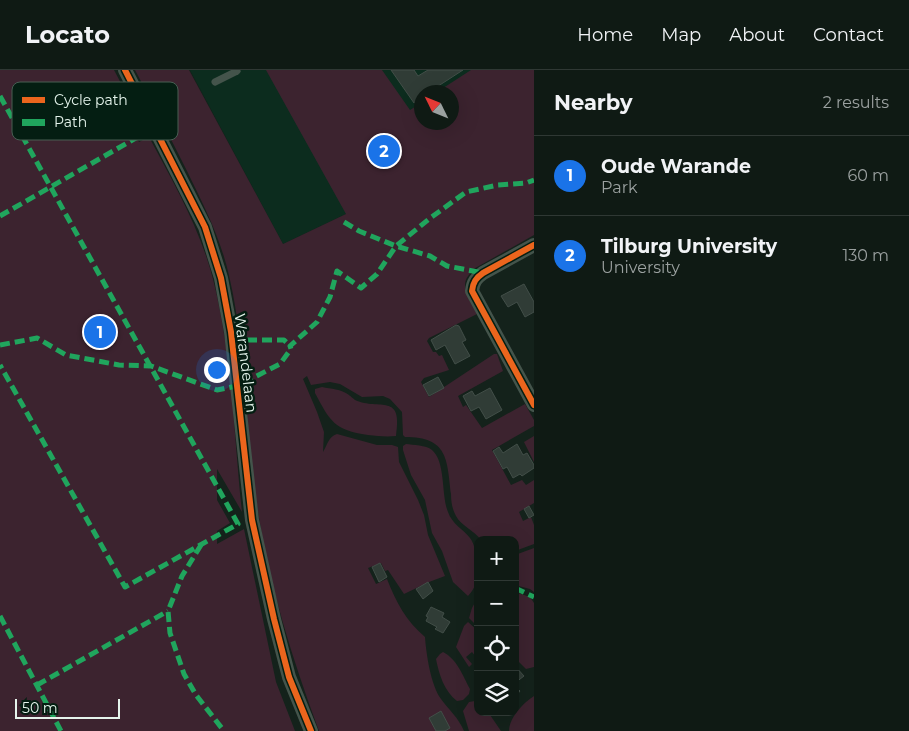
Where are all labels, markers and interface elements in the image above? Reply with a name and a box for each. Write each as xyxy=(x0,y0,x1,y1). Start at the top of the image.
text: Locato xyxy=(25,20,110,49)
text: Home xyxy=(577,24,633,46)
text: Map xyxy=(661,24,701,46)
text: About xyxy=(729,24,785,46)
text: Contact xyxy=(813,24,884,46)
legend xyxy=(12,82,178,140)
north arrow xyxy=(414,85,459,130)
text: Nearby xyxy=(554,90,633,115)
text: Cycle path xyxy=(54,91,128,109)
text: 2 results xyxy=(823,93,889,112)
text: Path xyxy=(54,113,87,131)
pin: 2 xyxy=(368,132,400,170)
text: Oude Warande xyxy=(601,155,751,178)
text: 1 xyxy=(567,166,573,185)
text: 60 m xyxy=(847,166,889,185)
text: Park xyxy=(601,178,638,197)
text: Tilburg University xyxy=(601,235,777,258)
text: 2 xyxy=(565,246,575,265)
text: 130 m xyxy=(842,246,889,265)
text: University xyxy=(601,258,680,277)
street label: Warandelaan xyxy=(230,312,262,414)
pin: 1 xyxy=(84,313,116,351)
your location xyxy=(204,357,230,383)
map controls xyxy=(474,536,519,716)
button: + xyxy=(474,536,519,581)
button: − xyxy=(474,581,519,626)
button: locate xyxy=(474,626,519,671)
button: layers xyxy=(474,671,519,716)
scale bar xyxy=(15,696,120,719)
text: 50 m xyxy=(22,699,58,717)

